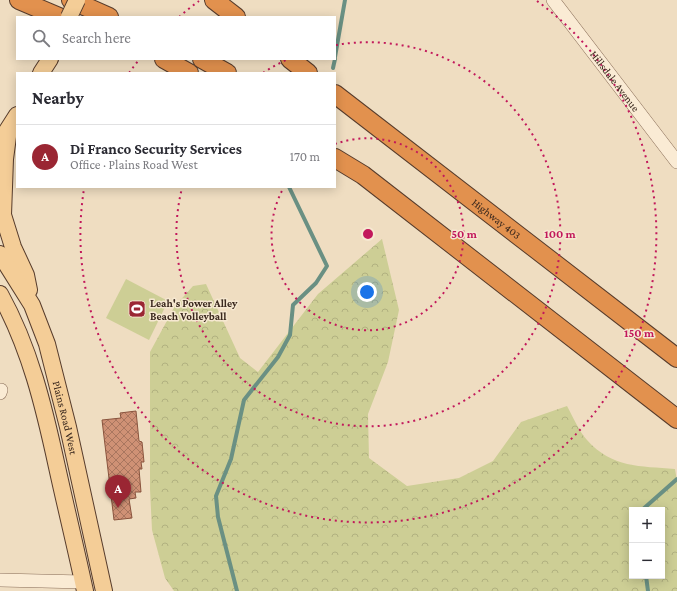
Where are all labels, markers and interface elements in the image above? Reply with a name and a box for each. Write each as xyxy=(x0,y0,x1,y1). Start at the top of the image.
search box xyxy=(16,16,336,60)
icon: search xyxy=(30,27,52,49)
text: Search here xyxy=(62,30,131,46)
street label: Hillsdale Avenue xyxy=(588,48,642,114)
text: Nearby xyxy=(32,89,84,108)
text: Di Franco Security Services xyxy=(70,141,242,157)
text: A xyxy=(41,149,49,164)
text: 170 m xyxy=(290,149,320,164)
text: Office · Plains Road West xyxy=(70,157,198,172)
street label: Highway 403 xyxy=(470,196,523,241)
centre of rings xyxy=(361,227,375,241)
text: 50 m xyxy=(451,227,478,241)
text: 100 m xyxy=(544,227,577,241)
your location xyxy=(357,282,377,302)
place label: Leah's Power Alley Beach Volleyball xyxy=(150,297,238,322)
sports icon: Leah's Power Alley Beach Volleyball xyxy=(127,299,147,319)
text: 150 m xyxy=(624,326,655,340)
street label: Plains Road West xyxy=(51,380,80,456)
pin: A xyxy=(105,475,131,508)
map controls xyxy=(629,507,665,579)
button: + xyxy=(629,507,665,543)
button: − xyxy=(629,543,665,579)

